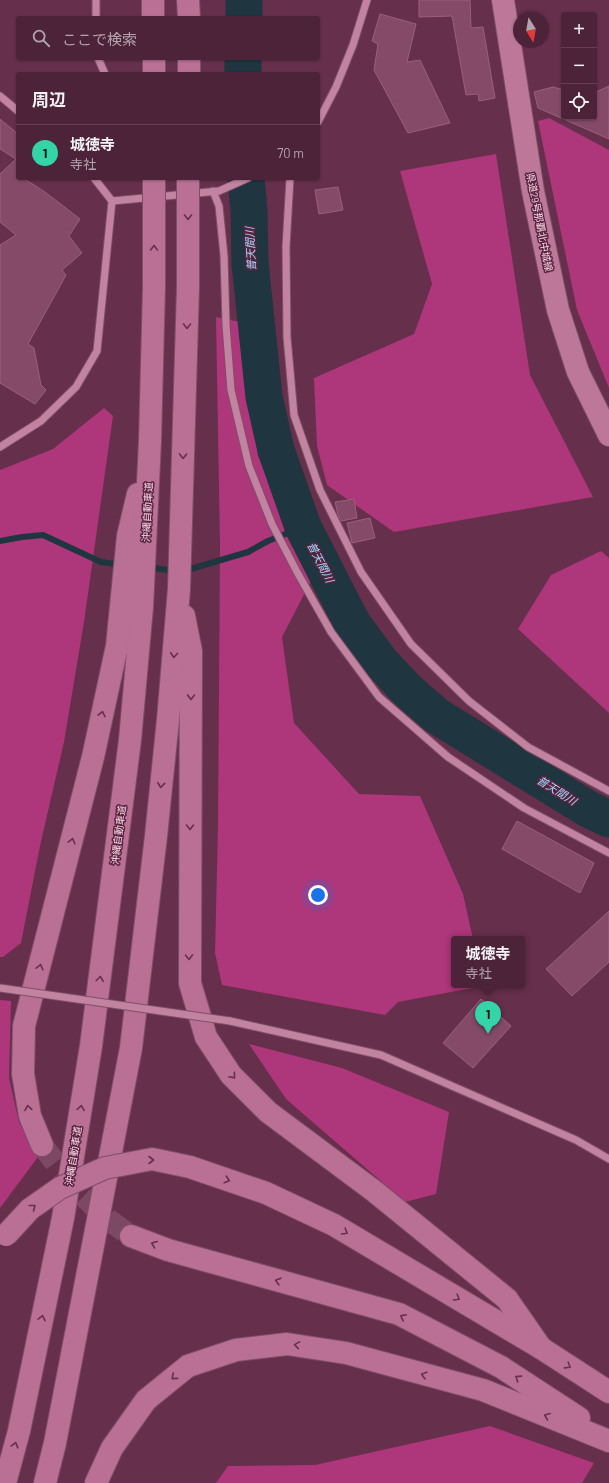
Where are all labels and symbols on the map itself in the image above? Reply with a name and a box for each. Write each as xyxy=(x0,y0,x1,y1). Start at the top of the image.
north arrow xyxy=(513,12,549,48)
street label: 県道29号那覇北中城線 xyxy=(525,171,555,273)
one-way arrow xyxy=(184,214,192,220)
water label: 普天間川 xyxy=(242,226,258,271)
one-way arrow xyxy=(150,245,158,251)
one-way arrow xyxy=(183,323,191,329)
one-way arrow xyxy=(179,453,188,459)
street label: 沖縄自動車道 xyxy=(139,482,155,542)
water label: 普天間川 xyxy=(305,539,337,585)
one-way arrow xyxy=(169,652,178,658)
one-way arrow xyxy=(187,694,195,700)
one-way arrow xyxy=(98,711,106,718)
water label: 普天間川 xyxy=(535,773,580,808)
one-way arrow xyxy=(157,782,166,788)
street label: 沖縄自動車道 xyxy=(108,804,128,866)
one-way arrow xyxy=(185,824,194,830)
one-way arrow xyxy=(67,838,76,845)
your location xyxy=(308,885,328,905)
one-way arrow xyxy=(185,954,193,960)
one-way arrow xyxy=(35,964,44,971)
one-way arrow xyxy=(95,976,104,982)
pin: 1 xyxy=(475,1001,501,1034)
one-way arrow xyxy=(229,1071,236,1079)
one-way arrow xyxy=(24,1105,33,1111)
one-way arrow xyxy=(76,1105,85,1111)
street label: 沖縄自動車道 xyxy=(62,1125,84,1187)
one-way arrow xyxy=(149,1156,155,1164)
one-way arrow xyxy=(223,1175,230,1183)
one-way arrow xyxy=(28,1205,35,1212)
one-way arrow xyxy=(341,1228,348,1235)
one-way arrow xyxy=(150,1241,157,1249)
one-way arrow xyxy=(275,1277,282,1286)
one-way arrow xyxy=(453,1294,460,1301)
one-way arrow xyxy=(400,1314,407,1322)
one-way arrow xyxy=(38,1315,46,1321)
one-way arrow xyxy=(294,1341,300,1350)
one-way arrow xyxy=(564,1361,571,1368)
one-way arrow xyxy=(420,1371,427,1379)
one-way arrow xyxy=(172,1373,179,1380)
one-way arrow xyxy=(515,1376,522,1383)
one-way arrow xyxy=(543,1412,550,1420)
one-way arrow xyxy=(10,1442,19,1449)

